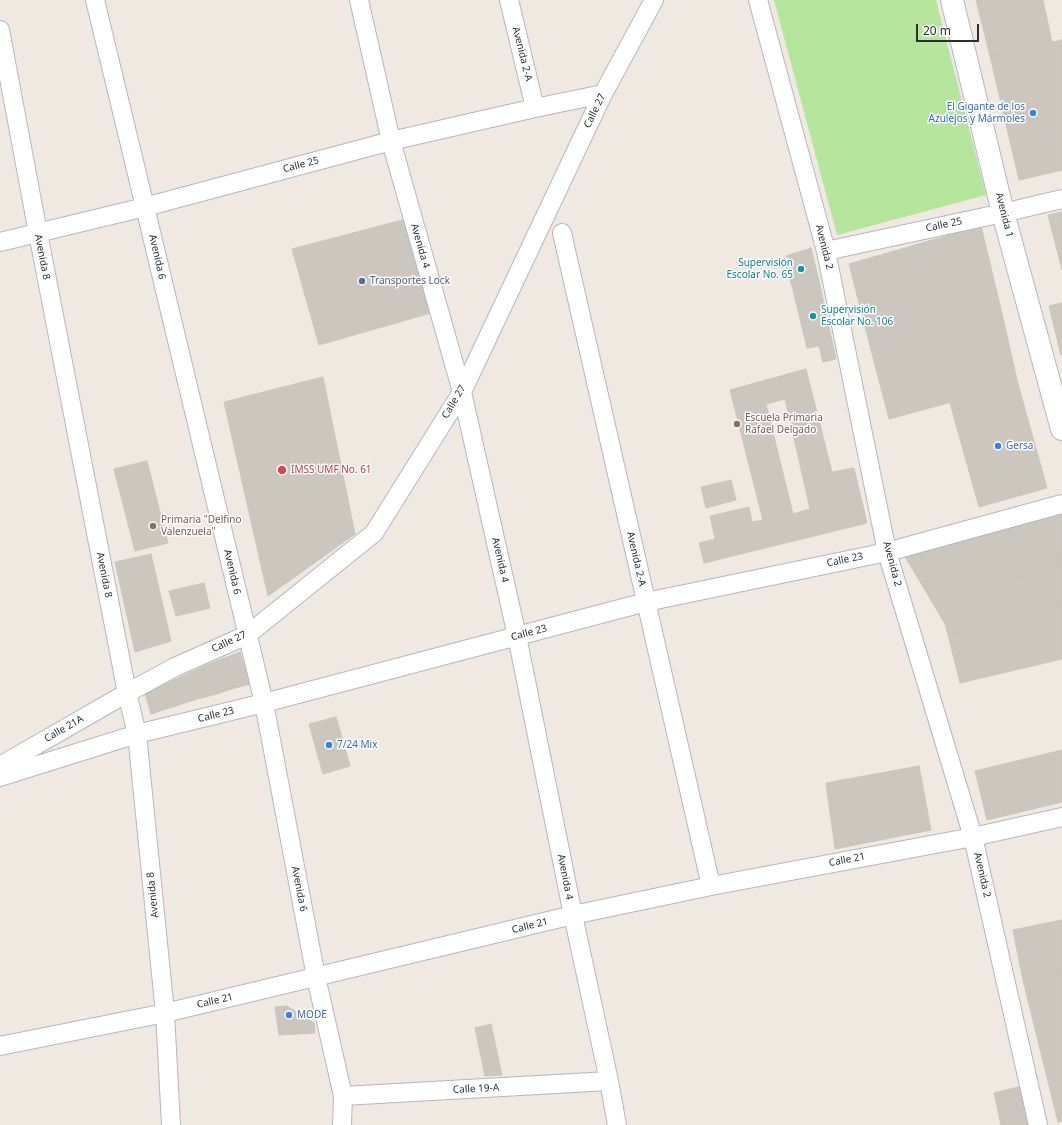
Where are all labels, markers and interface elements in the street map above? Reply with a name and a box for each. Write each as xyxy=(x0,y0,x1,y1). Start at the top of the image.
scale bar xyxy=(918,16,981,42)
text: 20 m xyxy=(923,22,951,39)
street label: Avenida 2-A xyxy=(509,26,535,82)
street label: Calle 27 xyxy=(582,92,608,130)
place label: El Gigante de los Azulejos y Mármoles xyxy=(929,101,1025,124)
marker: El Gigante de los Azulejos y Mármoles xyxy=(1028,108,1038,118)
street label: Calle 25 xyxy=(282,154,320,176)
street label: Avenida 1 xyxy=(993,191,1015,239)
street label: Calle 25 xyxy=(925,215,963,235)
street label: Avenida 4 xyxy=(408,222,432,270)
street label: Avenida 2 xyxy=(813,223,835,271)
street label: Avenida 8 xyxy=(32,233,52,281)
street label: Avenida 6 xyxy=(146,233,168,281)
place label: Supervisión Escolar No. 65 xyxy=(727,257,793,280)
marker: Supervisión Escolar No. 65 xyxy=(796,264,806,274)
place label: Transportes Lock xyxy=(370,275,450,287)
marker: Transportes Lock xyxy=(357,276,367,286)
place label: Supervisión Escolar No. 106 xyxy=(821,304,893,328)
marker: Supervisión Escolar No. 106 xyxy=(808,311,818,321)
street label: Calle 27 xyxy=(439,383,469,421)
place label: Escuela Primaria Rafael Delgado xyxy=(745,412,823,436)
marker: Escuela Primaria Rafael Delgado xyxy=(732,419,742,429)
place label: Gersa xyxy=(1006,440,1033,452)
marker: Gersa xyxy=(993,441,1003,451)
marker: IMSS UMF No. 61 xyxy=(276,464,288,476)
place label: IMSS UMF No. 61 xyxy=(291,464,372,476)
place label: Primaria "Delfino Valenzuela" xyxy=(161,514,241,538)
marker: Primaria "Delfino Valenzuela" xyxy=(148,521,158,531)
street label: Avenida 2-A xyxy=(624,531,648,587)
street label: Avenida 4 xyxy=(489,536,511,584)
street label: Avenida 2 xyxy=(880,540,904,588)
street label: Avenida 6 xyxy=(221,548,243,596)
street label: Calle 23 xyxy=(826,550,864,570)
street label: Avenida 8 xyxy=(94,551,114,599)
street label: Calle 23 xyxy=(510,622,548,644)
street label: Calle 27 xyxy=(210,629,248,655)
street label: Calle 23 xyxy=(197,705,235,725)
street label: Calle 21A xyxy=(42,713,86,745)
place label: 7/24 Mix xyxy=(337,739,377,751)
marker: 7/24 Mix xyxy=(324,740,334,750)
street label: Calle 21 xyxy=(828,851,866,869)
street label: Avenida 2 xyxy=(971,851,993,899)
street label: Avenida 4 xyxy=(555,853,575,901)
street label: Avenida 6 xyxy=(289,865,309,913)
street label: Avenida 8 xyxy=(145,872,161,918)
street label: Calle 21 xyxy=(511,916,549,936)
street label: Calle 21 xyxy=(196,991,234,1011)
place label: MODE xyxy=(297,1009,327,1021)
marker: MODE xyxy=(284,1010,294,1020)
street label: Calle 19-A xyxy=(453,1082,499,1096)

